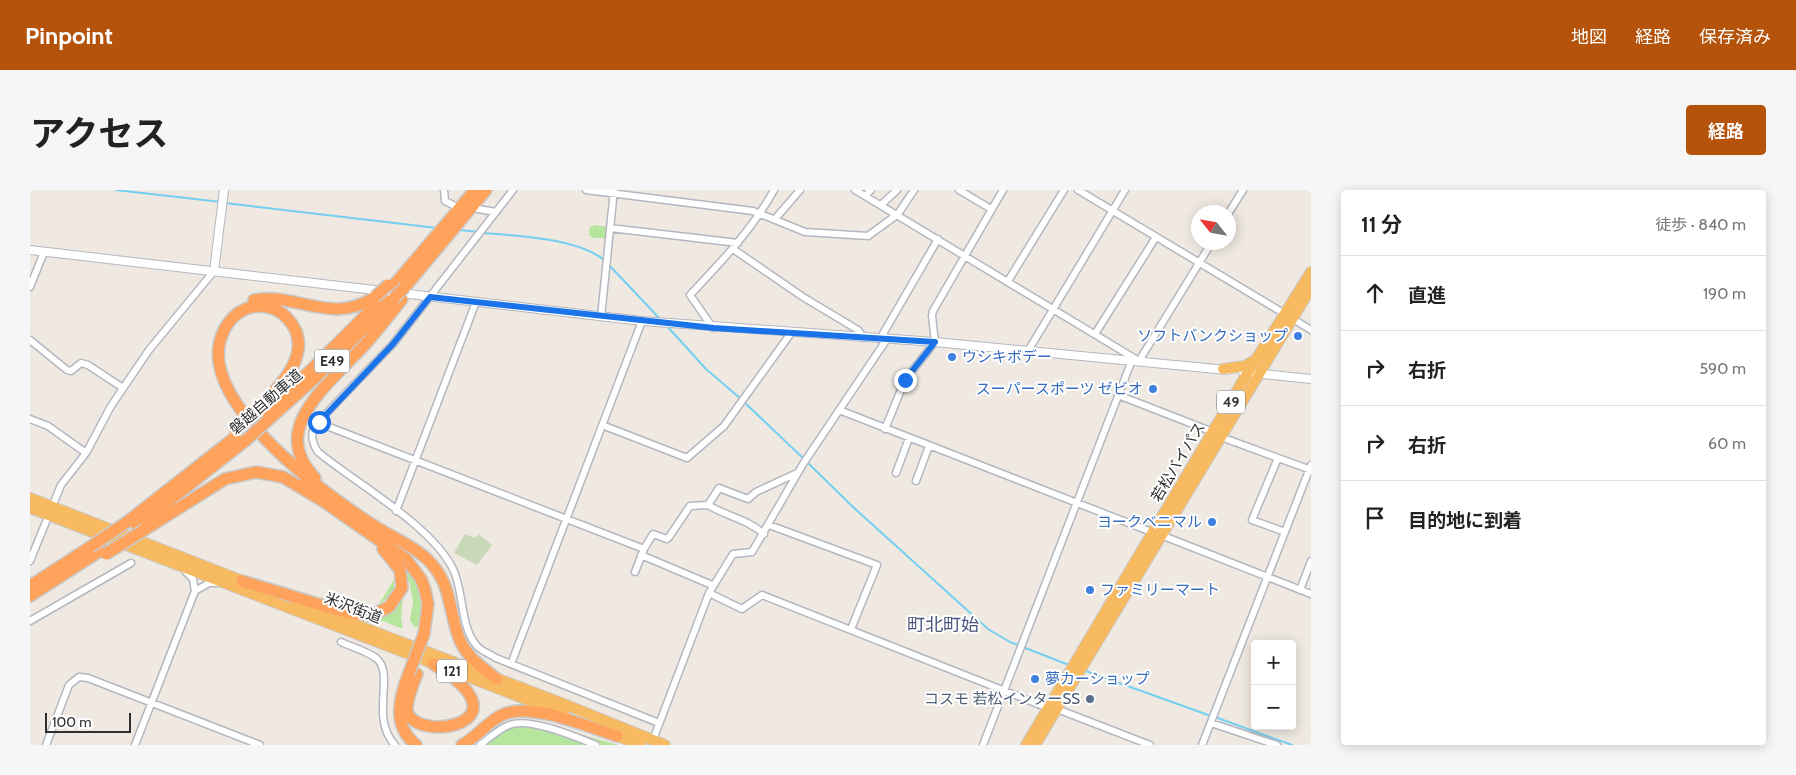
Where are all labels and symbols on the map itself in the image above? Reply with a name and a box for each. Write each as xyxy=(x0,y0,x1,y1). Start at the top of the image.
north arrow xyxy=(1191,205,1236,250)
place label: ソフトバンクショップ xyxy=(1137,327,1288,345)
marker: ソフトバンクショップ xyxy=(1292,330,1304,342)
place label: ウシキボデー xyxy=(962,348,1052,366)
road number: E49 xyxy=(314,350,350,372)
marker: ウシキボデー xyxy=(946,351,958,363)
street label: 磐越自動車道 xyxy=(226,366,306,438)
route end xyxy=(894,369,917,392)
place label: スーパースポーツ ゼビオ xyxy=(976,380,1143,398)
marker: スーパースポーツ ゼビオ xyxy=(1147,383,1159,395)
road number: 49 xyxy=(1217,390,1245,413)
route start xyxy=(308,411,331,434)
street label: 若松バイパス xyxy=(1147,419,1209,505)
place label: ヨークベニマル xyxy=(1097,513,1202,531)
marker: ヨークベニマル xyxy=(1206,516,1218,528)
place label: ファミリーマート xyxy=(1100,581,1220,599)
marker: ファミリーマート xyxy=(1084,584,1096,596)
street label: 米沢街道 xyxy=(322,589,384,627)
district label: 町北町始 xyxy=(907,614,979,636)
road number: 121 xyxy=(437,660,467,682)
place label: 夢カーショップ xyxy=(1045,670,1150,688)
marker: 夢カーショップ xyxy=(1029,673,1041,685)
place label: コスモ 若松インターSS xyxy=(924,690,1080,708)
marker: コスモ 若松インターSS xyxy=(1084,693,1096,705)
scale bar xyxy=(45,710,131,733)

